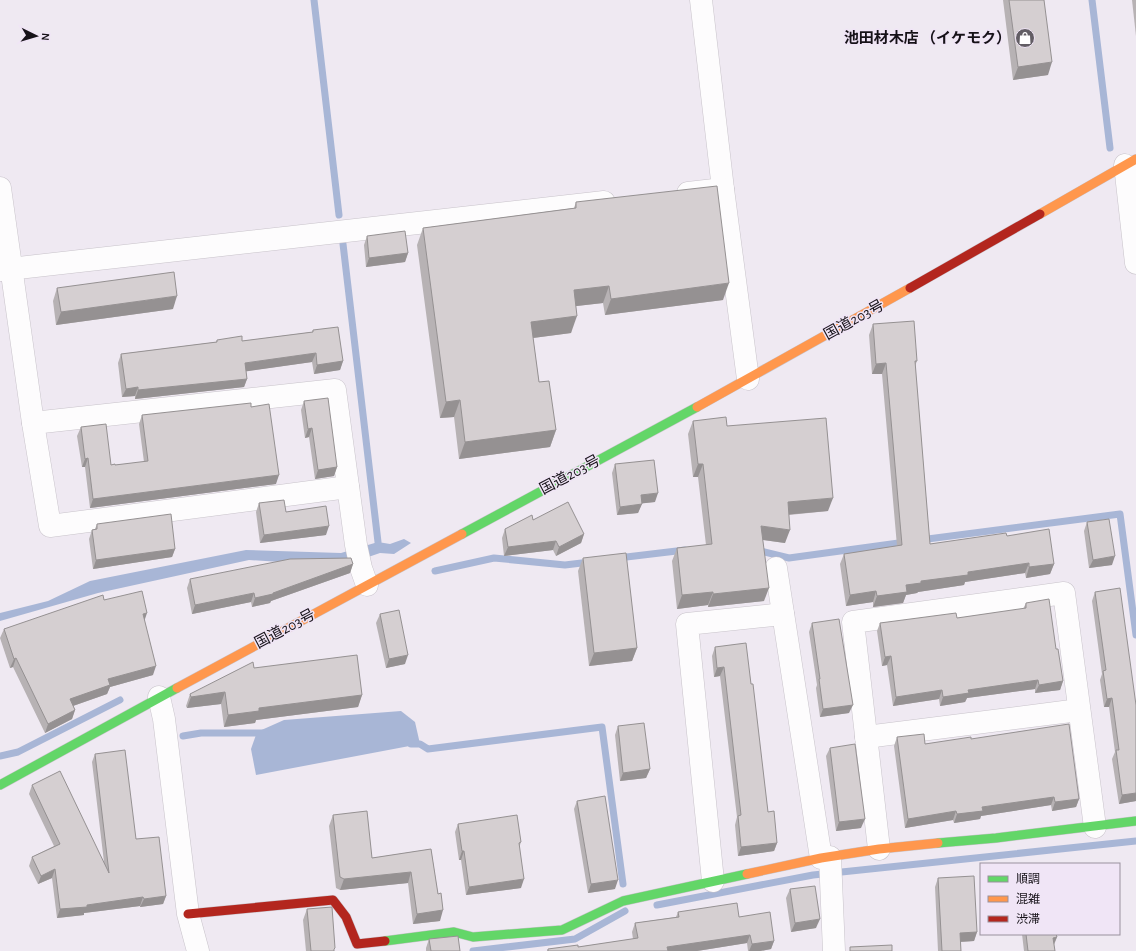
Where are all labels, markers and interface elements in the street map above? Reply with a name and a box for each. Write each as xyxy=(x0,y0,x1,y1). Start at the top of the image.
north arrow xyxy=(16,16,56,56)
shop icon: 池田材木店 （イケモク） xyxy=(1014,27,1036,49)
place label: 池田材木店 （イケモク） xyxy=(844,29,1011,46)
text: N xyxy=(40,33,51,41)
street label: 国道203号 xyxy=(821,297,886,343)
street label: 国道203号 xyxy=(537,452,603,497)
street label: 国道203号 xyxy=(252,606,318,651)
legend xyxy=(980,863,1120,935)
text: 順調 xyxy=(1016,873,1040,885)
text: 混雑 xyxy=(1016,892,1040,905)
text: 渋滞 xyxy=(1016,913,1040,925)

